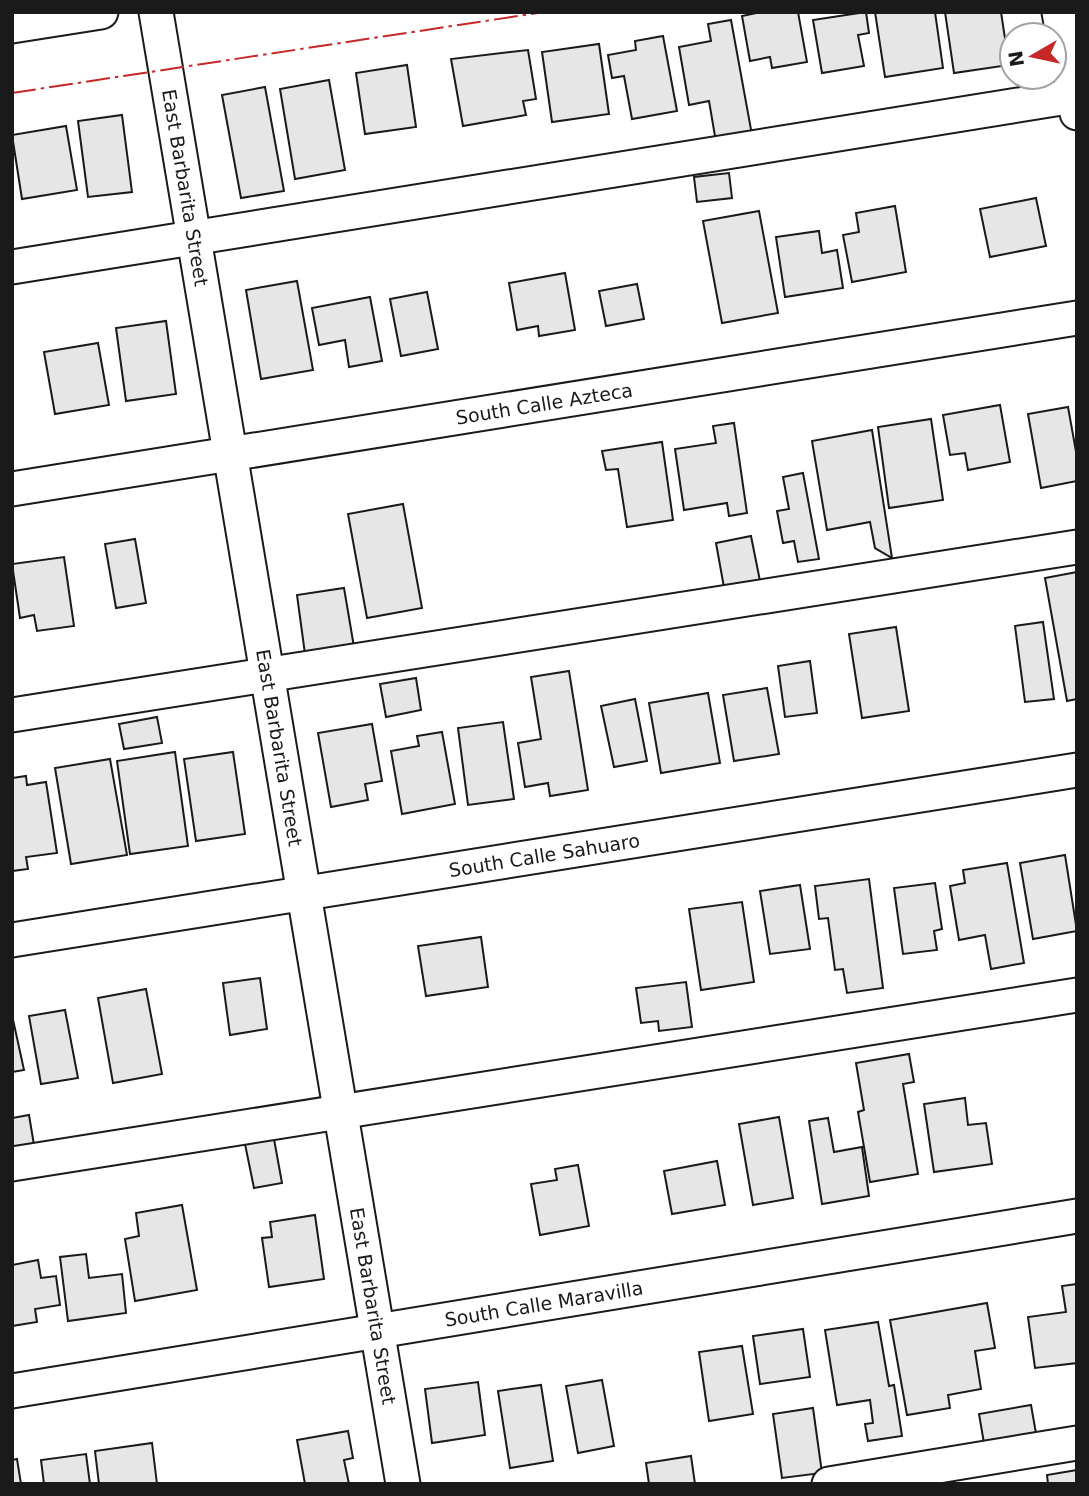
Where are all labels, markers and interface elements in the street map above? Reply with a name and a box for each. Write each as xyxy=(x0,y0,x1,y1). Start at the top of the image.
north arrow xyxy=(998,21,1068,91)
text: N xyxy=(1004,49,1028,68)
street label: East Barbarita Street xyxy=(158,87,213,288)
street label: South Calle Azteca xyxy=(454,379,634,429)
street label: East Barbarita Street xyxy=(252,648,307,848)
street label: South Calle Sahuaro xyxy=(447,829,641,881)
street label: East Barbarita Street xyxy=(346,1206,400,1406)
street label: South Calle Maravilla xyxy=(443,1276,645,1331)

